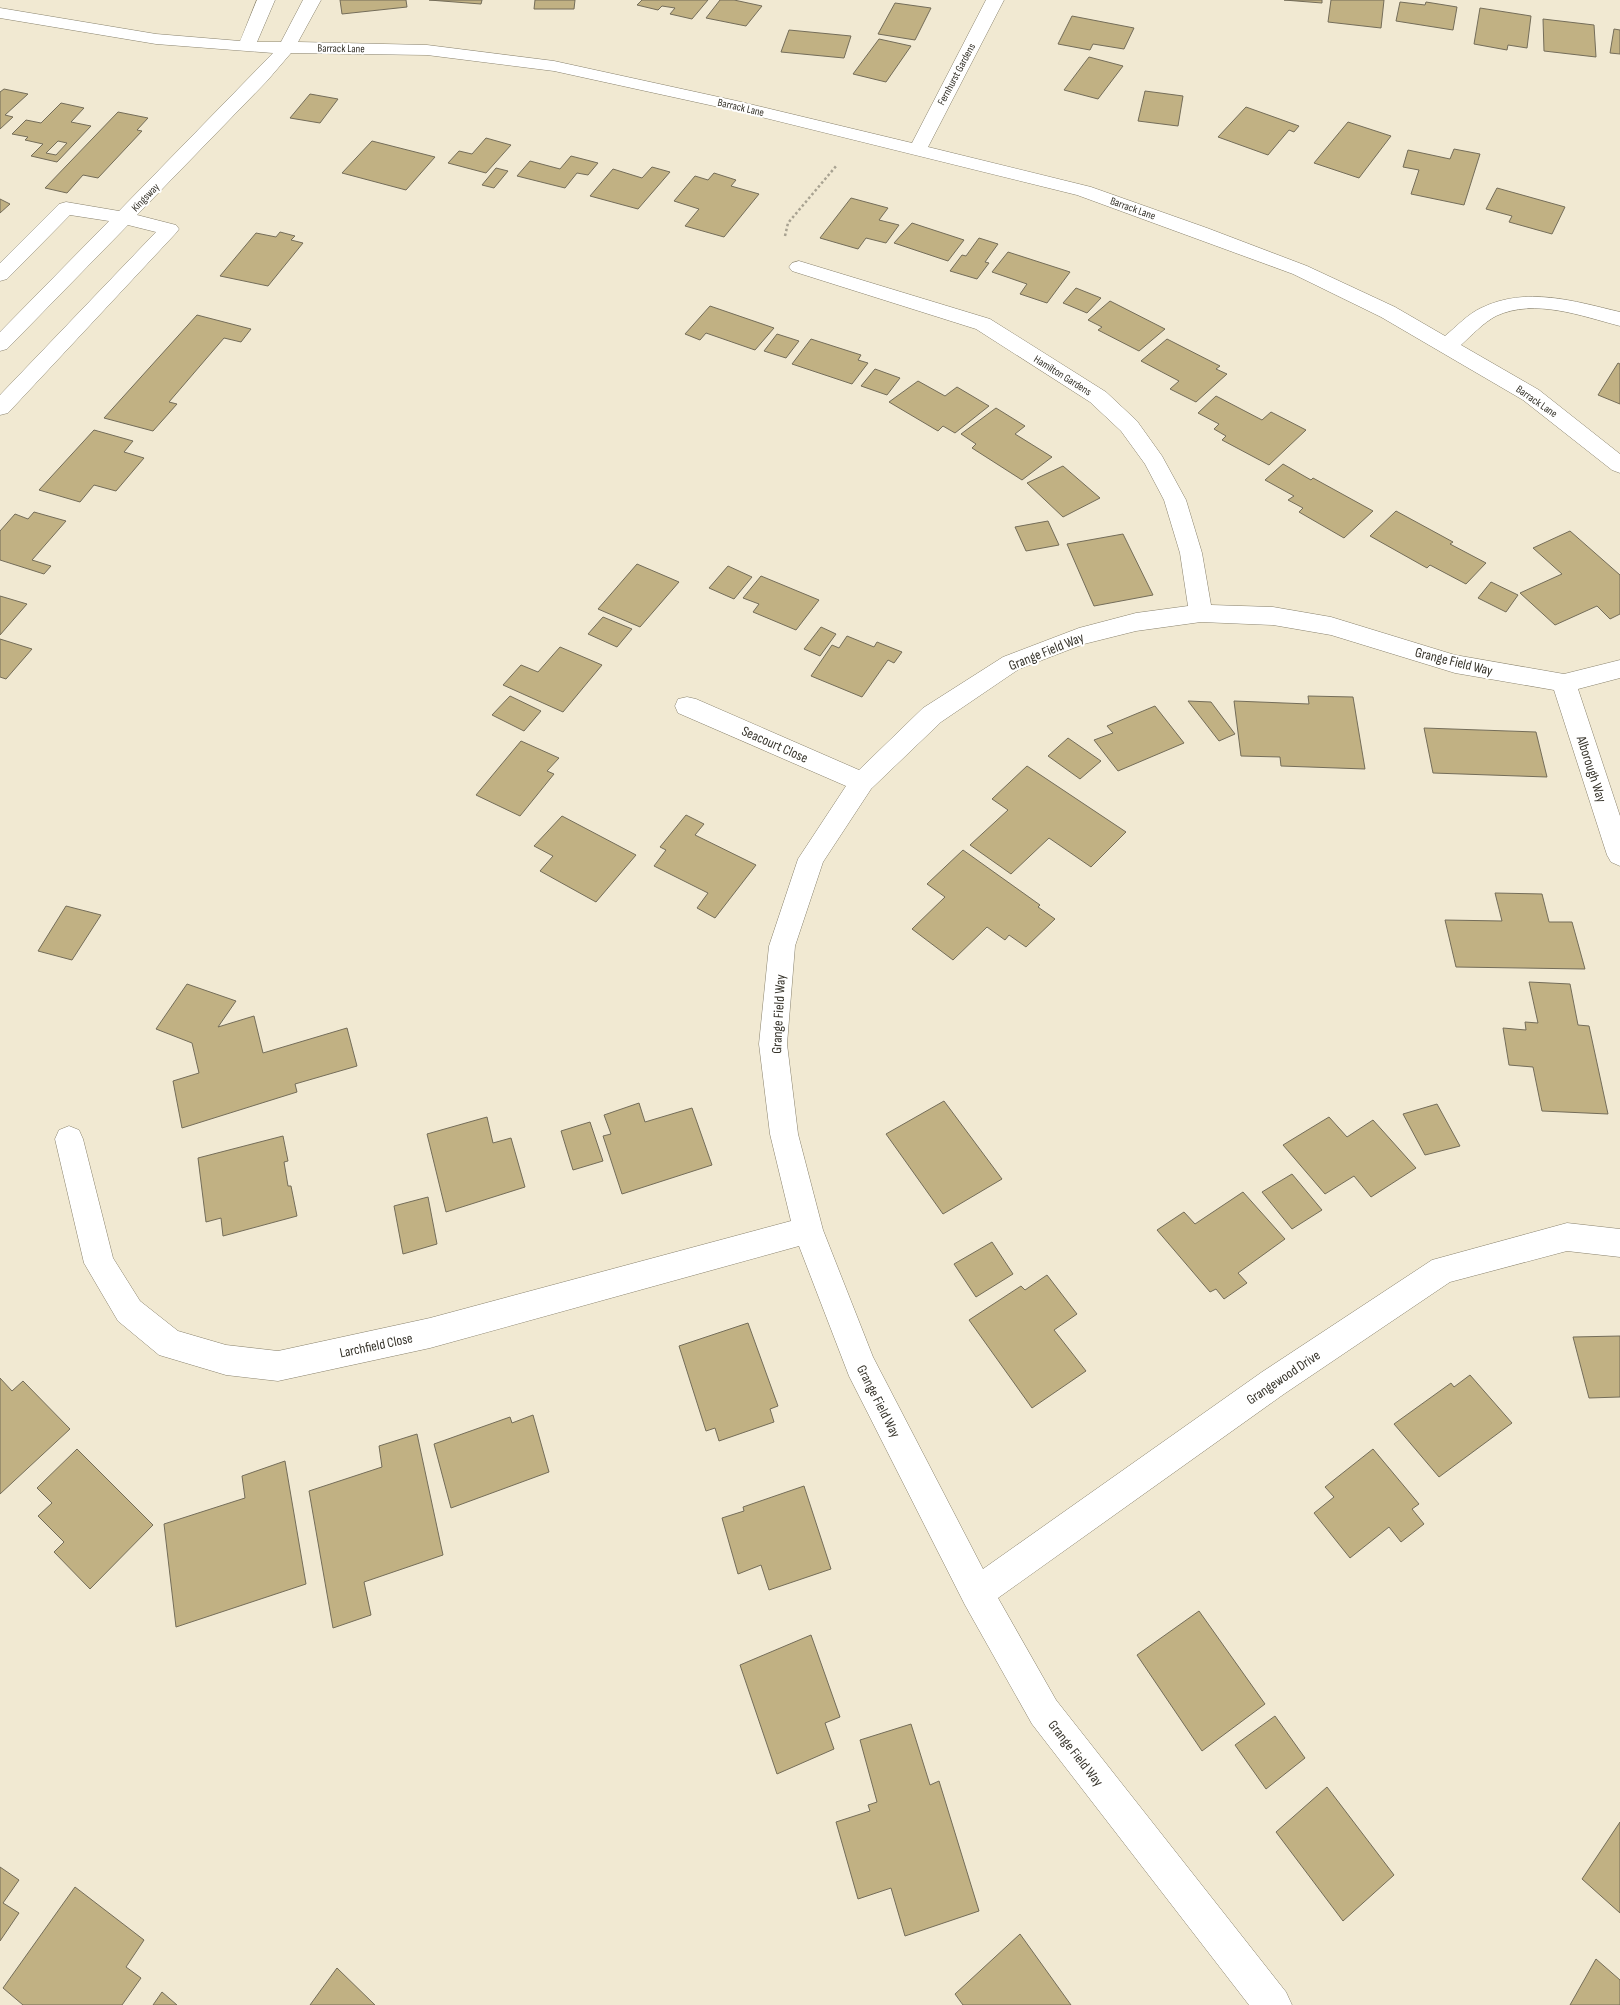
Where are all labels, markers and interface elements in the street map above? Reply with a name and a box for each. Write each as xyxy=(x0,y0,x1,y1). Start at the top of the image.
street label: Fernhurst Gardens xyxy=(935,41,978,107)
street label: Barrack Lane xyxy=(317,42,365,55)
street label: Barrack Lane xyxy=(716,96,765,119)
street label: Kingsway xyxy=(129,180,163,214)
street label: Barrack Lane xyxy=(1108,194,1157,223)
street label: Hamilton Gardens xyxy=(1031,353,1094,398)
street label: Barrack Lane xyxy=(1514,383,1560,420)
street label: Grange Field Way xyxy=(1006,628,1087,674)
street label: Grange Field Way xyxy=(1413,644,1495,679)
street label: Seacourt Close xyxy=(739,722,811,767)
street label: Alborough Way xyxy=(1572,733,1610,805)
street label: Grange Field Way xyxy=(768,973,789,1054)
street label: Larchfield Close xyxy=(338,1329,414,1362)
street label: Grangewood Drive xyxy=(1243,1347,1323,1408)
street label: Grange Field Way xyxy=(853,1362,904,1441)
street label: Grange Field Way xyxy=(1044,1717,1107,1790)

